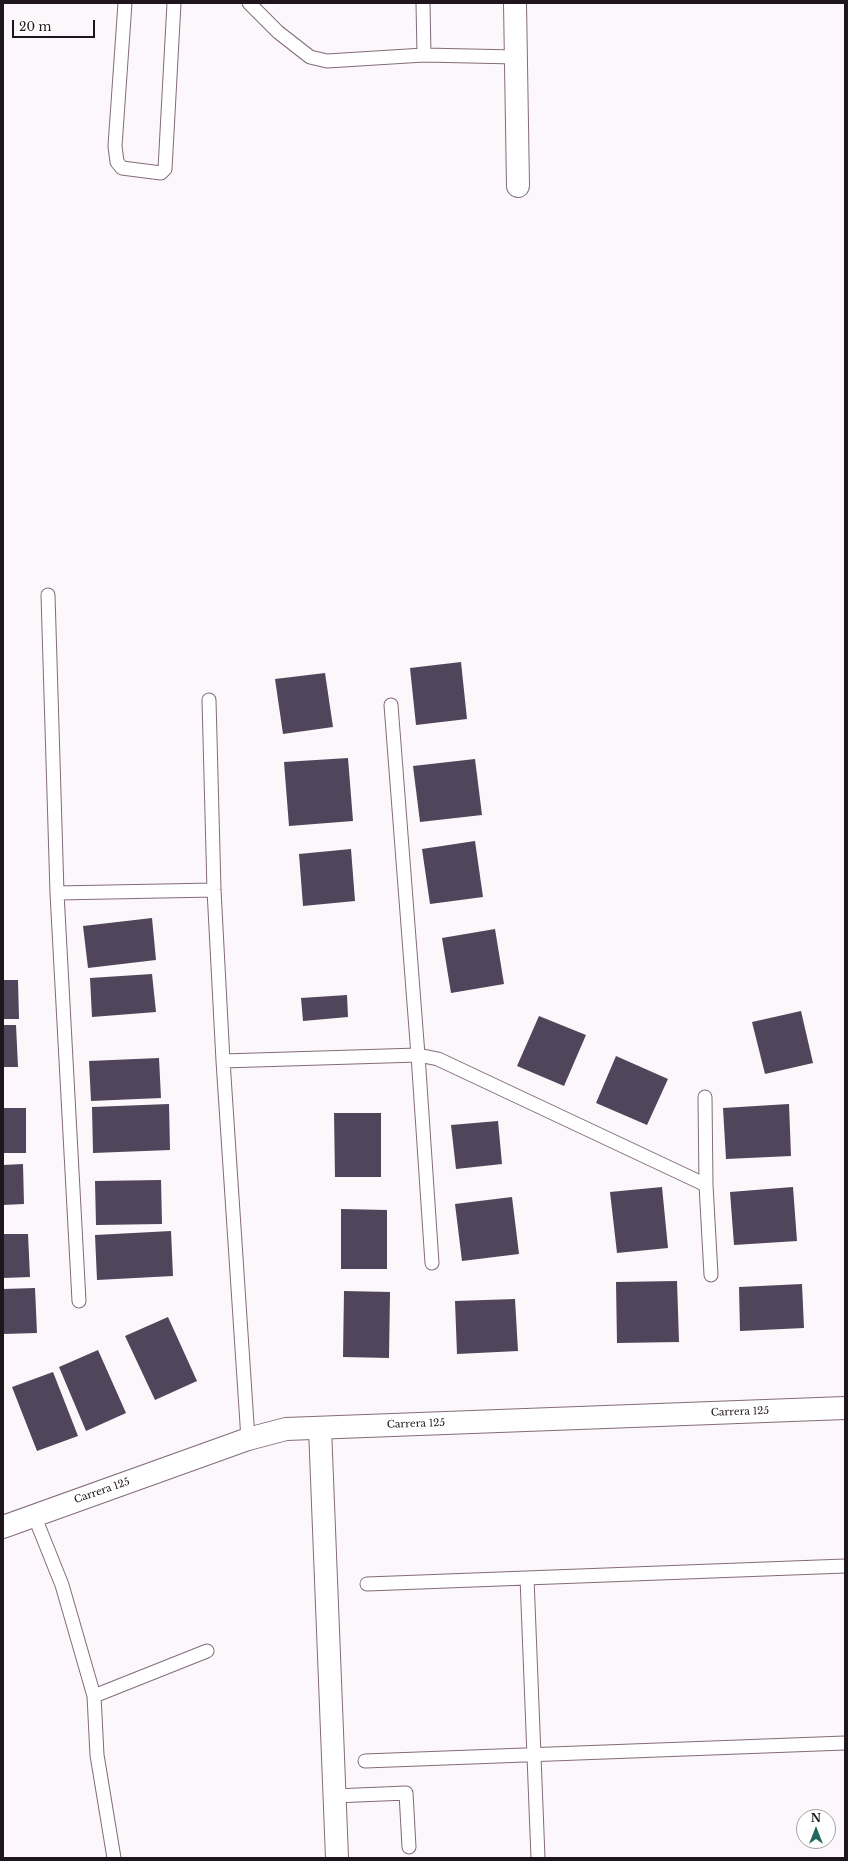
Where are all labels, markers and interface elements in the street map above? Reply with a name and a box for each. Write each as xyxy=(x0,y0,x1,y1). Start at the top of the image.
scale bar xyxy=(14,12,97,38)
text: 20 m xyxy=(19,19,51,34)
street label: Carrera 125 xyxy=(711,1405,769,1419)
street label: Carrera 125 xyxy=(387,1417,445,1431)
street label: Carrera 125 xyxy=(73,1476,131,1506)
north arrow xyxy=(796,1809,836,1849)
text: N xyxy=(811,1811,821,1825)

